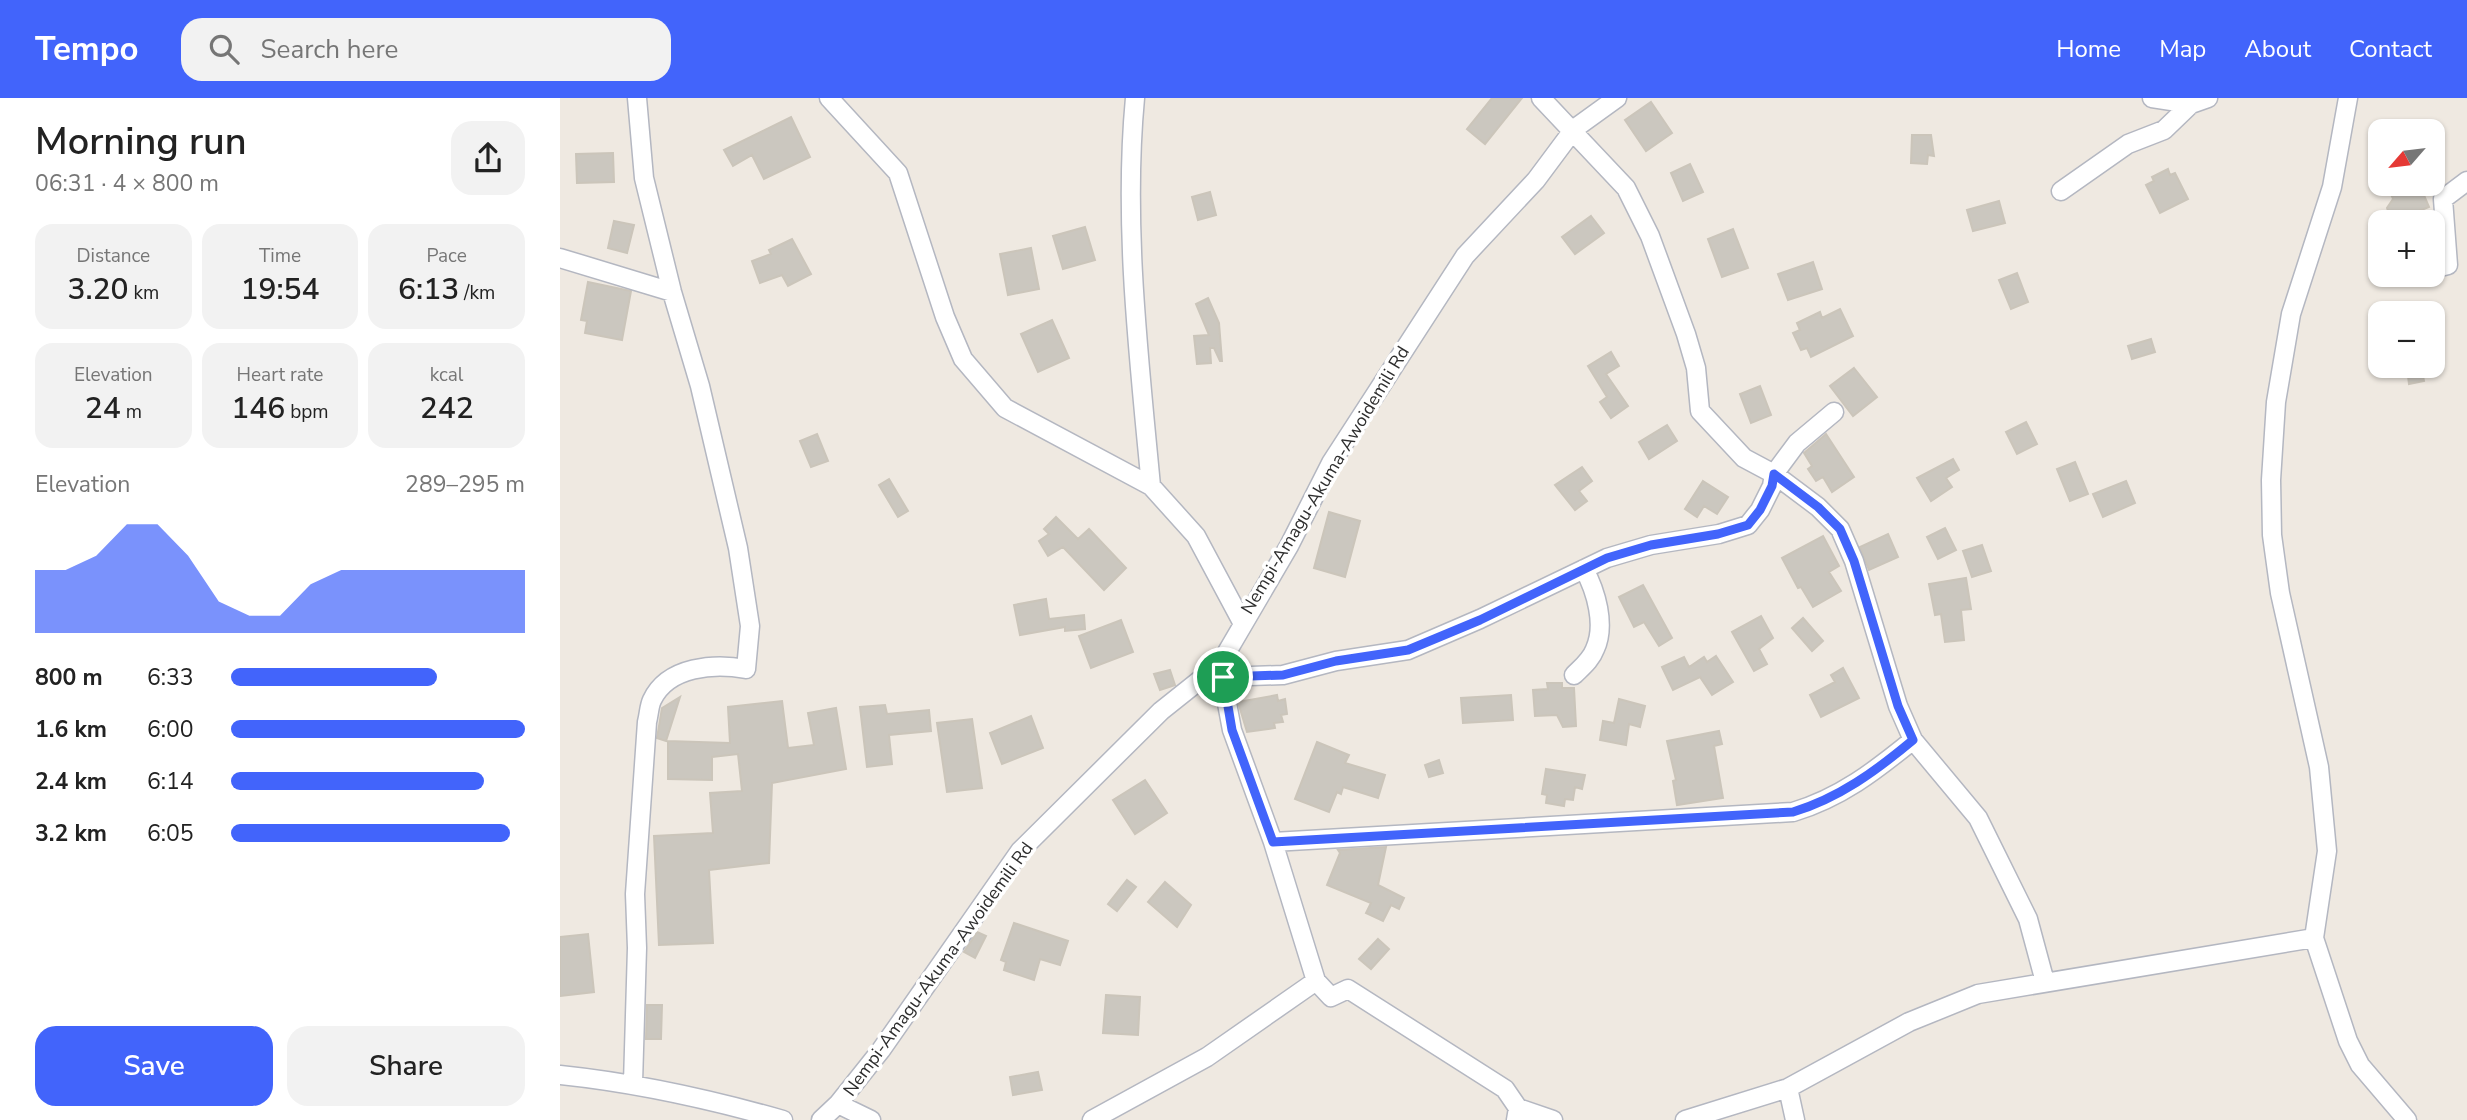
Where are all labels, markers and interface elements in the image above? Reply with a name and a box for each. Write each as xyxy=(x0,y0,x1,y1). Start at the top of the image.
search box xyxy=(181,18,671,81)
text: Tempo xyxy=(35,27,139,72)
icon: search xyxy=(205,30,243,68)
text: Search here xyxy=(261,32,398,67)
text: Home xyxy=(2056,33,2121,65)
text: Map xyxy=(2159,33,2206,65)
text: About xyxy=(2244,33,2311,65)
text: Contact xyxy=(2349,33,2432,65)
text: Morning run xyxy=(35,116,247,167)
north arrow xyxy=(2368,119,2445,196)
map controls xyxy=(2368,119,2445,378)
button: share xyxy=(451,121,525,195)
text: 06:31 · 4 × 800 m xyxy=(35,168,219,199)
button: + xyxy=(2368,210,2445,287)
text: Distance xyxy=(76,243,150,269)
text: Time xyxy=(259,243,301,269)
text: Pace xyxy=(426,243,467,269)
text: 3.20 xyxy=(67,269,129,310)
text: 19:54 xyxy=(240,269,320,310)
text: 6:13 xyxy=(398,269,459,310)
text: km xyxy=(129,280,159,306)
text: /km xyxy=(459,280,495,306)
button: − xyxy=(2368,301,2445,378)
street label: Nempi-Amagu-Akuma-Awoidemili Rd xyxy=(1235,342,1415,618)
text: Elevation xyxy=(74,362,153,388)
text: Heart rate xyxy=(237,362,323,388)
text: kcal xyxy=(430,362,464,388)
text: 24 xyxy=(85,388,121,429)
text: 146 xyxy=(231,388,285,429)
text: 242 xyxy=(420,388,474,429)
text: m xyxy=(121,399,142,425)
text: bpm xyxy=(285,399,329,425)
text: Elevation xyxy=(35,469,130,500)
text: 289–295 m xyxy=(405,469,525,500)
pin xyxy=(1193,647,1253,707)
icon: arrive xyxy=(1204,658,1242,696)
text: 800 m xyxy=(35,662,103,693)
text: 6:33 xyxy=(147,662,194,693)
text: 1.6 km xyxy=(35,714,107,745)
text: 6:00 xyxy=(147,714,194,745)
text: 2.4 km xyxy=(35,766,107,797)
text: 6:14 xyxy=(147,766,194,797)
text: 3.2 km xyxy=(35,818,107,849)
text: 6:05 xyxy=(147,818,194,849)
street label: Nempi-Amagu-Akuma-Awoidemili Rd xyxy=(838,837,1038,1101)
button: Save xyxy=(35,1026,273,1106)
button: Share xyxy=(287,1026,525,1106)

